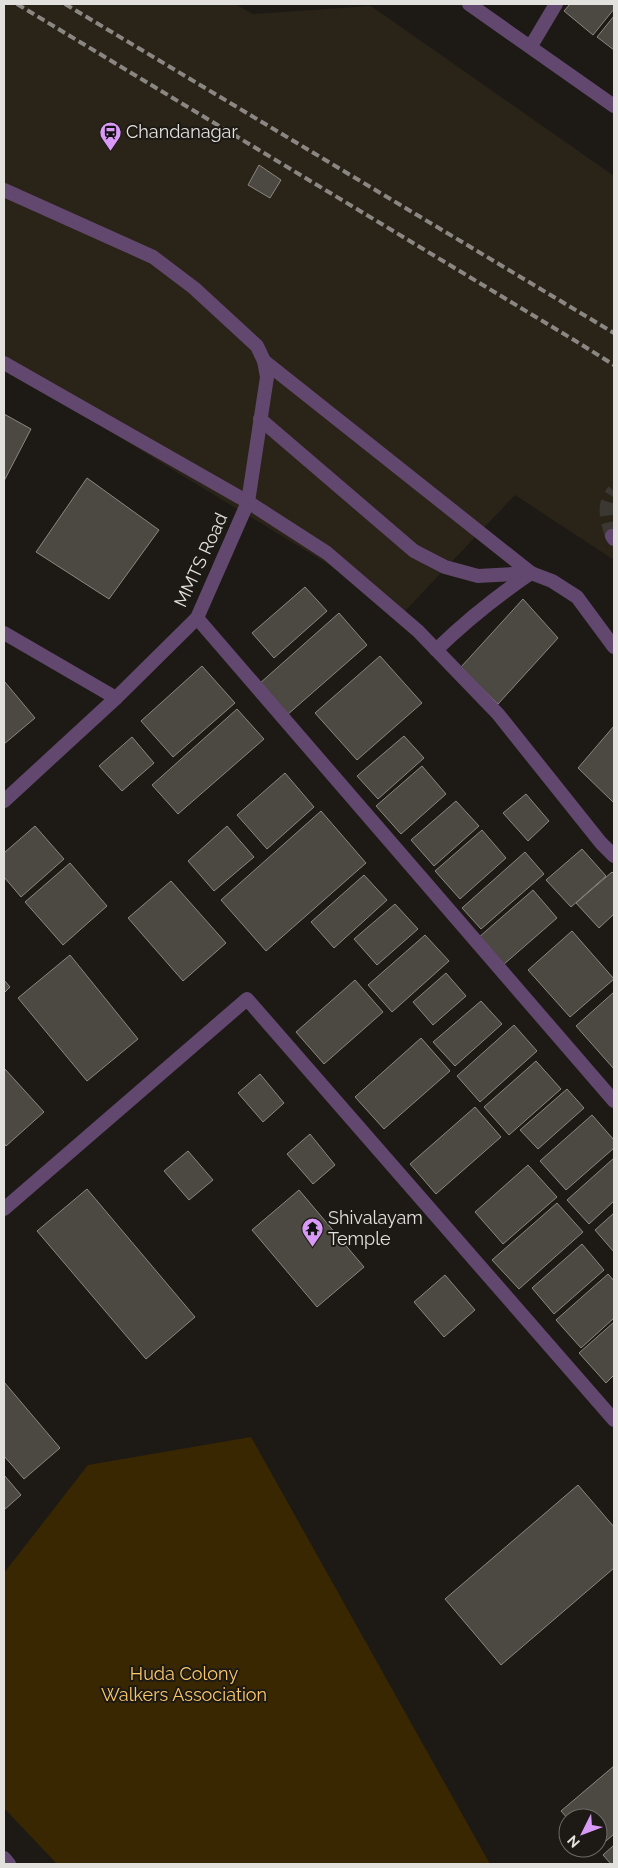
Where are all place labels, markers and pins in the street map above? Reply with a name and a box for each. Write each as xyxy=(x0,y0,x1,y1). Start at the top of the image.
station icon: Chandanagar xyxy=(98,120,122,151)
place label: Chandanagar xyxy=(126,121,238,142)
place label: Shivalayam Temple xyxy=(328,1207,423,1249)
temple icon: Shivalayam Temple xyxy=(300,1216,324,1247)

